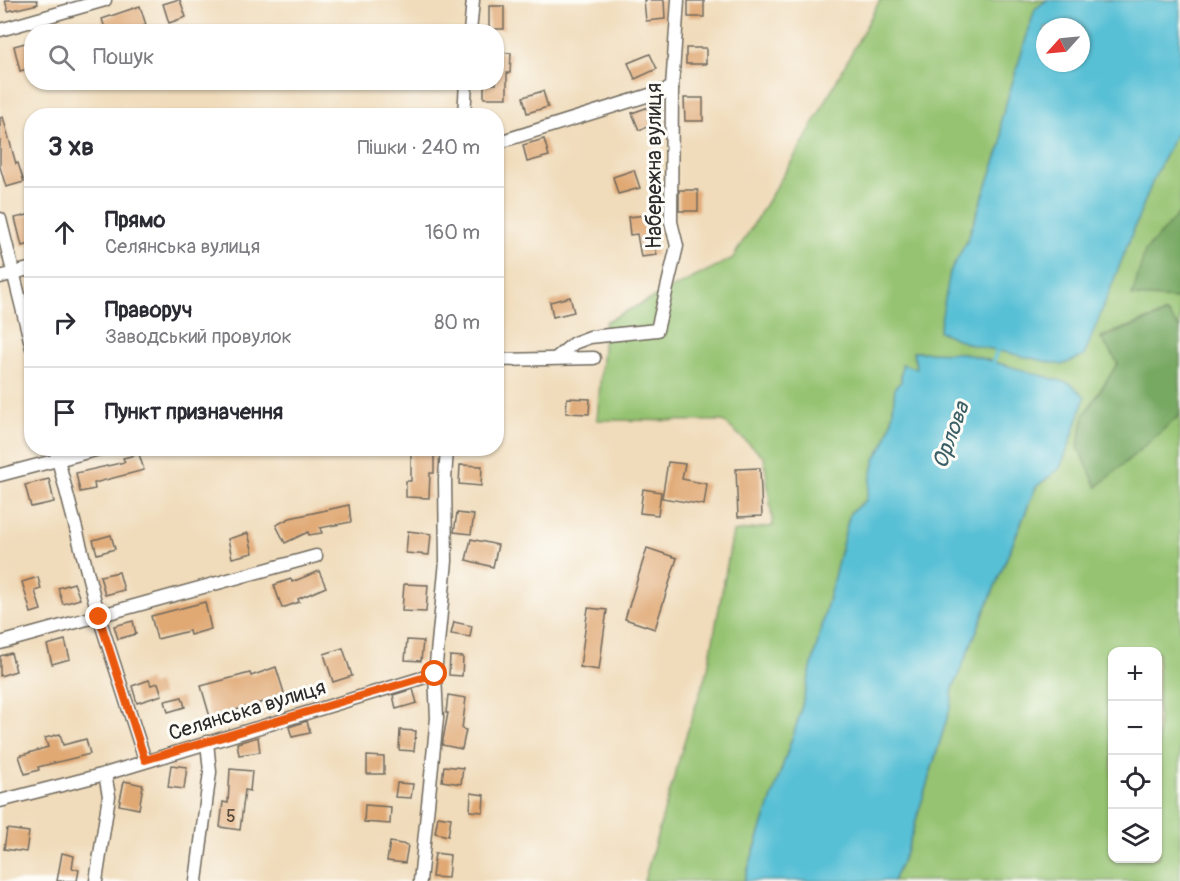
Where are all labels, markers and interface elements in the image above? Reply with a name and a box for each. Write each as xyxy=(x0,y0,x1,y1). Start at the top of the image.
north arrow xyxy=(1036,18,1090,72)
search box xyxy=(24,24,504,90)
icon: search xyxy=(45,41,78,74)
text: Пошук xyxy=(93,43,154,71)
street label: Набережна вулиця xyxy=(641,83,668,249)
text: 3 хв xyxy=(48,131,94,163)
text: Пішки · 240 m xyxy=(357,135,480,160)
text: Прямо xyxy=(105,206,165,234)
icon: ahead xyxy=(48,216,81,249)
text: 160 m xyxy=(425,220,480,245)
text: Селянська вулиця xyxy=(105,234,260,259)
text: Праворуч xyxy=(105,296,192,324)
icon: right xyxy=(48,306,81,339)
text: 80 m xyxy=(434,310,480,335)
text: Заводський провулок xyxy=(105,324,292,349)
icon: arrive xyxy=(48,396,81,429)
water label: Орлова xyxy=(926,397,976,472)
text: Пункт призначення xyxy=(105,398,283,426)
route end xyxy=(85,603,111,629)
map controls xyxy=(1108,647,1162,863)
button: + xyxy=(1108,647,1162,701)
route start xyxy=(421,660,447,686)
street label: Селянська вулиця xyxy=(165,674,329,747)
button: − xyxy=(1108,701,1162,755)
button: locate xyxy=(1108,755,1162,809)
house number: 5 xyxy=(226,805,236,828)
button: layers xyxy=(1108,809,1162,863)

